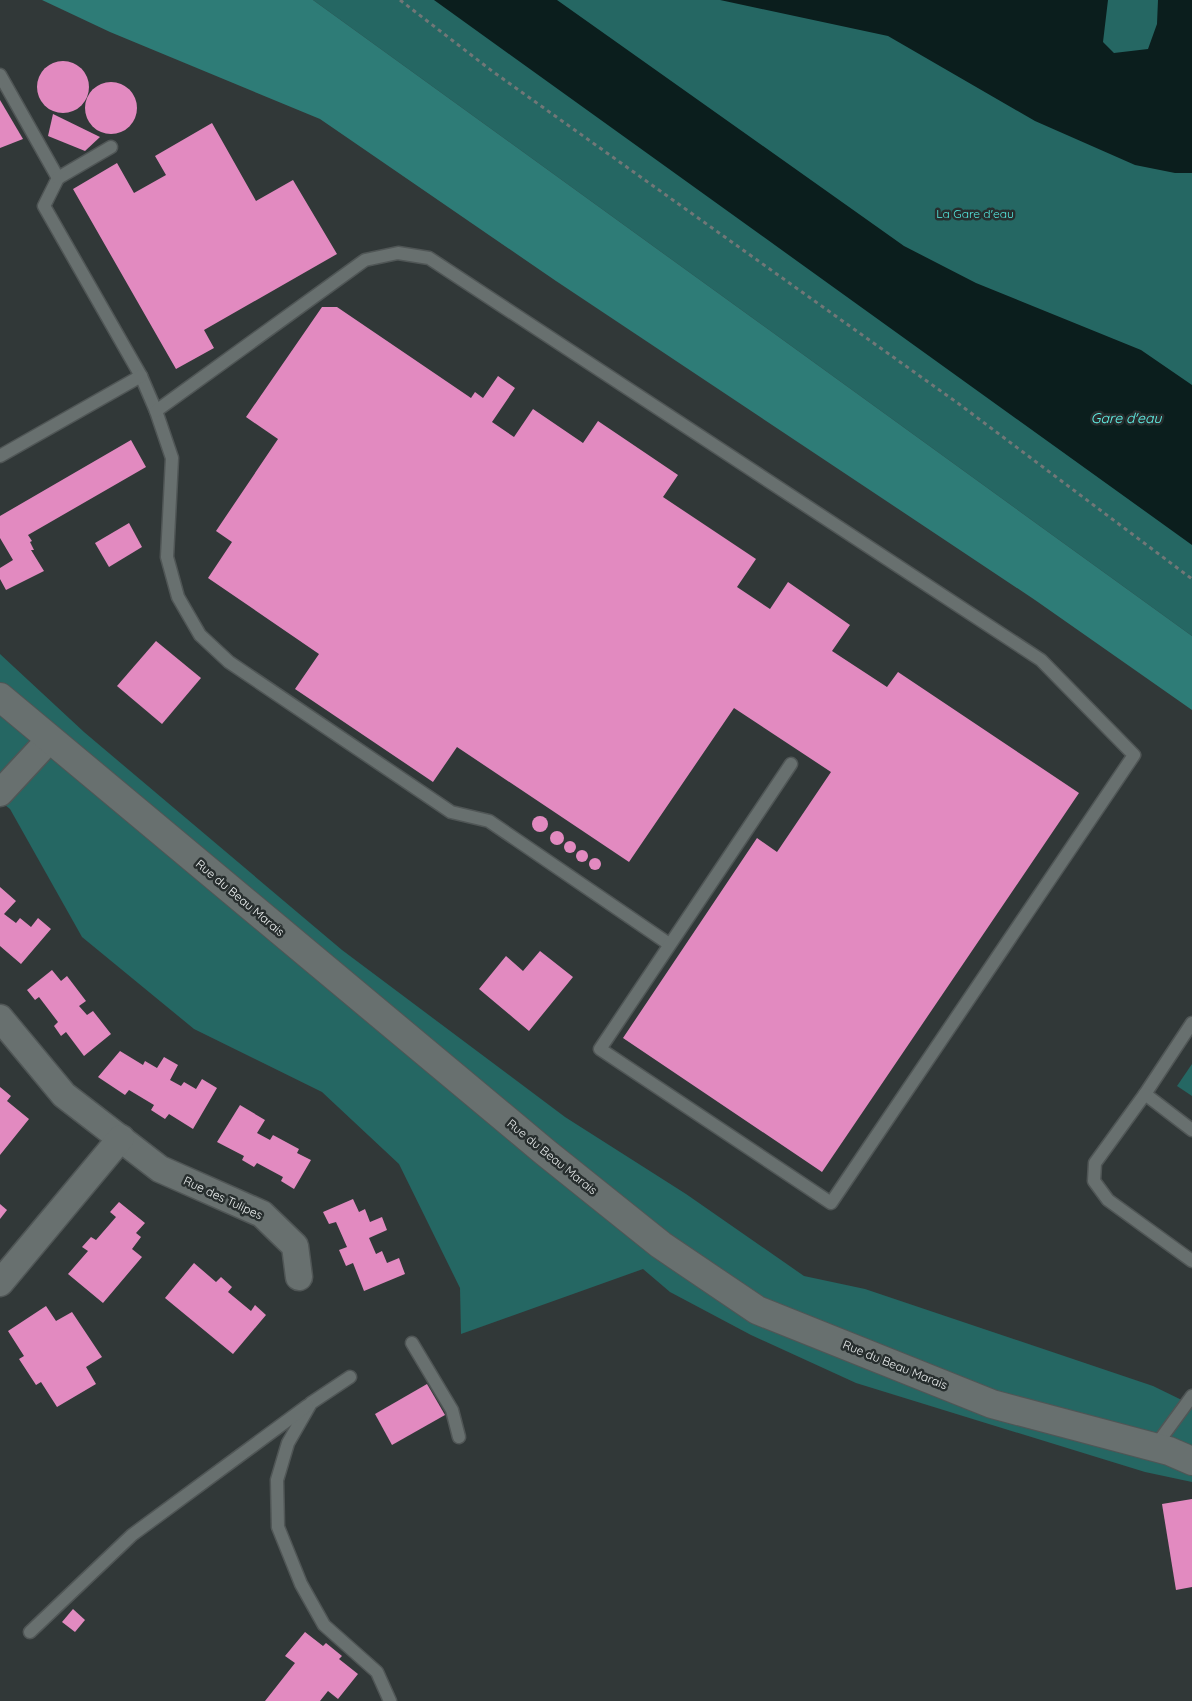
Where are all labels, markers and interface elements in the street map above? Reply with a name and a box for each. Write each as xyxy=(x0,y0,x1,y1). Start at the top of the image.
park label: La Gare d'eau xyxy=(936,206,1014,221)
water label: Gare d'eau xyxy=(1091,409,1162,427)
street label: Rue du Beau Marais xyxy=(193,856,288,939)
street label: Rue du Beau Marais xyxy=(504,1116,601,1198)
street label: Rue des Tulipes xyxy=(181,1173,265,1223)
street label: Rue du Beau Marais xyxy=(841,1337,950,1392)

